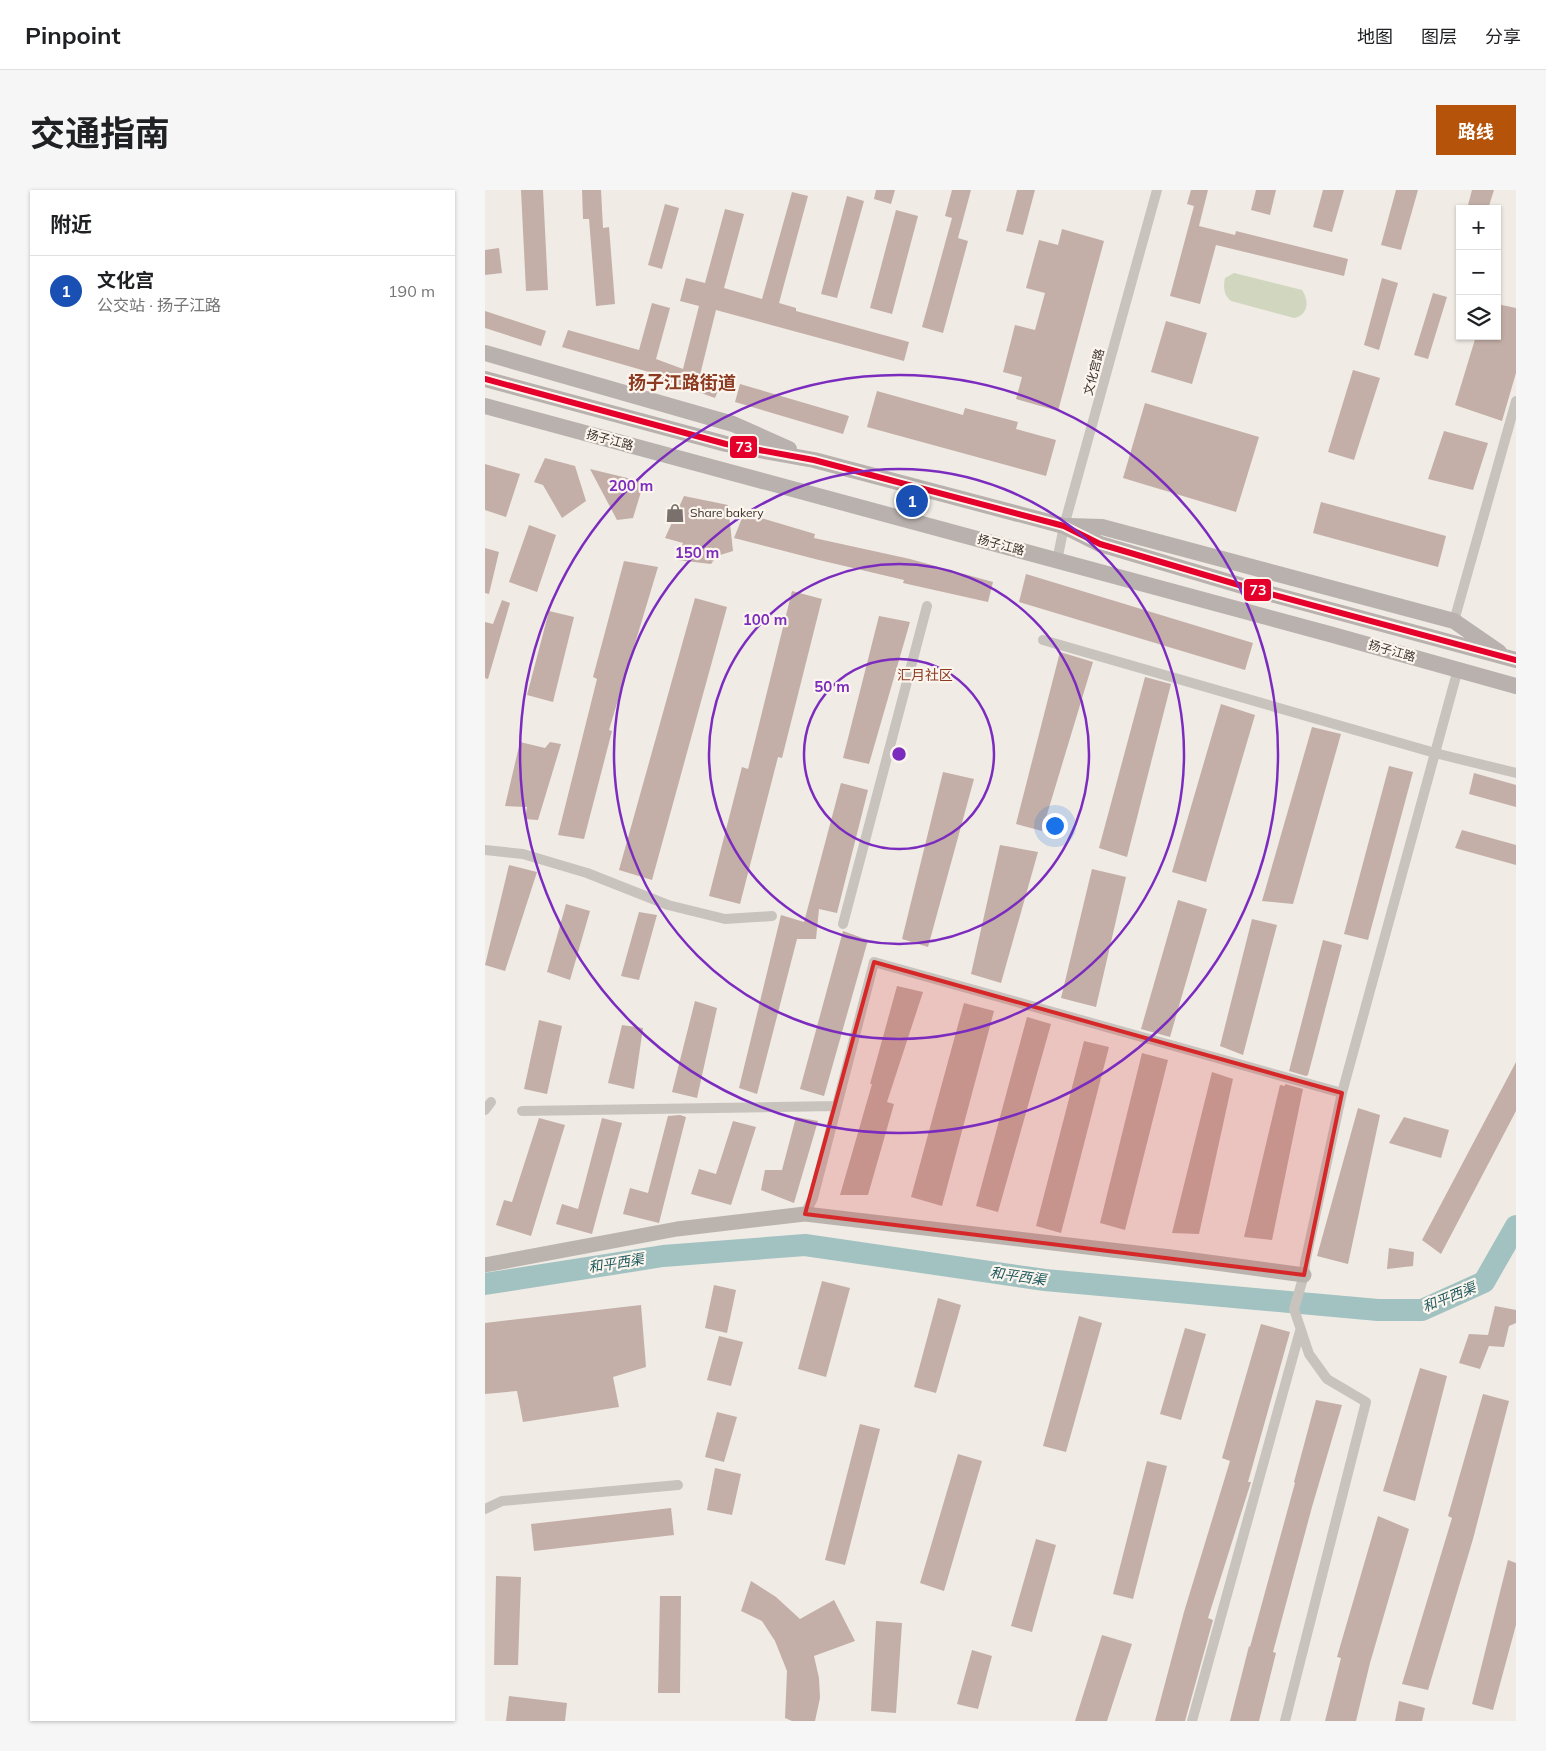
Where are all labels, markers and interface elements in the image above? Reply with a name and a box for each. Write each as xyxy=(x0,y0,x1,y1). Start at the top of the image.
text: Pinpoint xyxy=(25,20,121,50)
text: 地图 xyxy=(1357,25,1393,48)
text: 图层 xyxy=(1421,25,1457,48)
text: 分享 xyxy=(1485,25,1521,48)
button: 路线 xyxy=(1436,105,1516,155)
text: 交通指南 xyxy=(30,111,170,155)
map controls xyxy=(1456,205,1501,340)
button: + xyxy=(1456,205,1501,250)
text: 附近 xyxy=(50,211,92,237)
button: − xyxy=(1456,250,1501,295)
text: 文化宫 xyxy=(97,268,154,292)
text: 1 xyxy=(61,281,71,301)
text: 190 m xyxy=(388,281,435,301)
text: 公交站 · 扬子江路 xyxy=(97,295,221,315)
button: layers xyxy=(1456,295,1501,340)
street label: 文化宫路 xyxy=(1080,347,1107,397)
district label: 扬子江路街道 xyxy=(628,371,736,394)
street label: 扬子江路 xyxy=(585,426,635,453)
line badge: 73 xyxy=(729,435,758,459)
text: 73 xyxy=(736,438,752,456)
text: 200 m xyxy=(609,476,653,495)
pin: 1 xyxy=(896,482,928,520)
shop icon: Share bakery xyxy=(664,502,686,524)
place label: Share bakery xyxy=(690,505,764,520)
street label: 扬子江路 xyxy=(976,531,1026,558)
text: 150 m xyxy=(675,543,719,562)
line badge: 73 xyxy=(1243,578,1272,602)
text: 73 xyxy=(1250,581,1266,599)
text: 100 m xyxy=(743,610,787,629)
street label: 扬子江路 xyxy=(1367,637,1417,664)
district label: 汇月社区 xyxy=(897,666,953,684)
text: 50 m xyxy=(814,677,850,696)
centre of rings xyxy=(890,745,908,763)
your location xyxy=(1042,813,1068,839)
water label: 和平西渠 xyxy=(587,1249,647,1276)
water label: 和平西渠 xyxy=(989,1263,1049,1289)
water label: 和平西渠 xyxy=(1420,1277,1480,1316)

